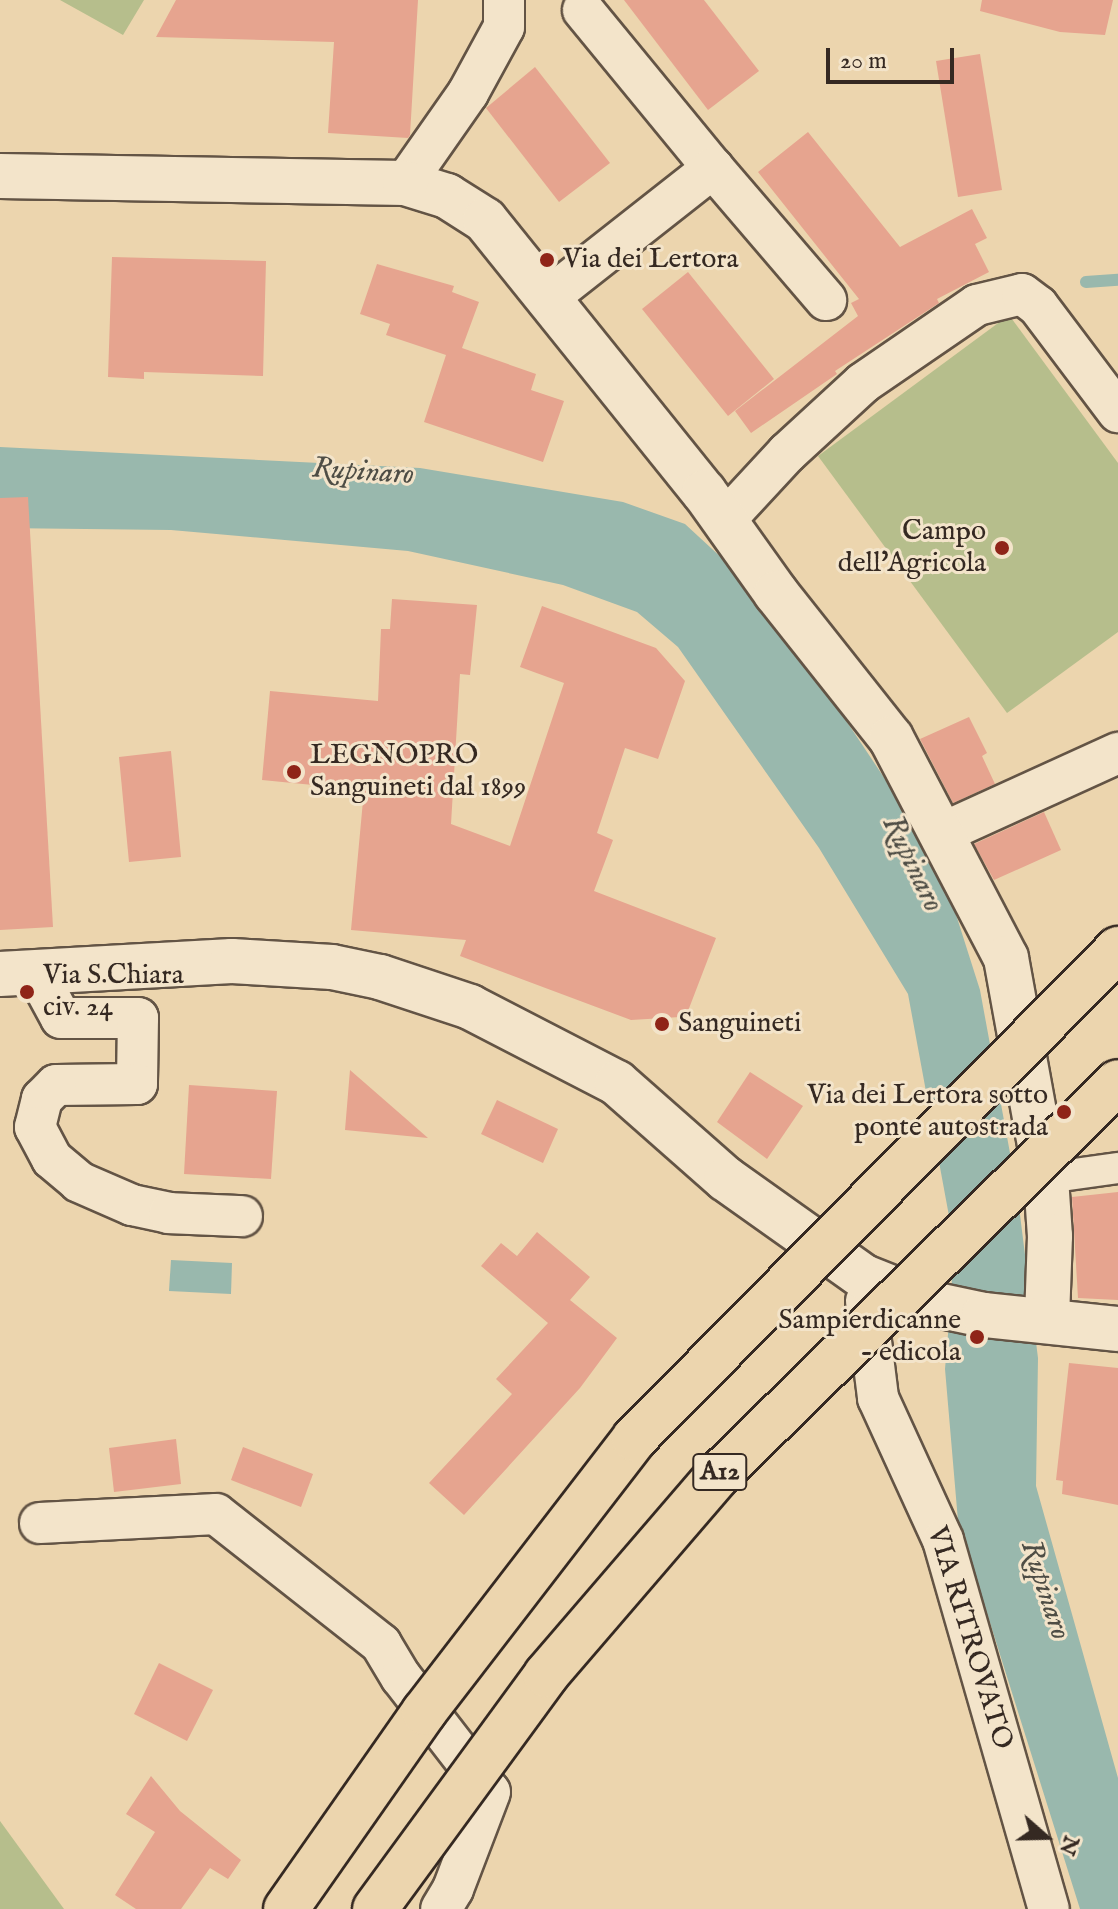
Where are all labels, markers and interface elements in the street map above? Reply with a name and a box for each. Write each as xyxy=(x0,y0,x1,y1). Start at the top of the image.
scale bar xyxy=(830,32,958,82)
text: 20 m xyxy=(840,46,887,77)
place label: Via dei Lertora xyxy=(563,243,739,277)
marker: Via dei Lertora xyxy=(538,251,556,269)
water label: Rupinaro xyxy=(311,450,415,494)
place label: Campo dell'Agricola xyxy=(838,515,986,581)
marker: Campo dell'Agricola xyxy=(993,539,1011,557)
place label: LEGNOPRO Sanguineti dal 1899 xyxy=(310,739,526,805)
marker: LEGNOPRO Sanguineti dal 1899 xyxy=(285,763,303,781)
water label: Rupinaro xyxy=(873,810,951,918)
place label: Via S.Chiara civ. 24 xyxy=(43,959,184,1025)
marker: Via S.Chiara civ. 24 xyxy=(18,983,36,1001)
place label: Sanguineti xyxy=(678,1007,801,1041)
marker: Sanguineti xyxy=(653,1015,671,1033)
place label: Via dei Lertora sotto ponte autostrada xyxy=(807,1079,1048,1145)
marker: Via dei Lertora sotto ponte autostrada xyxy=(1055,1103,1073,1121)
place label: Sampierdicanne - edicola xyxy=(778,1304,961,1370)
marker: Sampierdicanne - edicola xyxy=(968,1328,986,1346)
road number: A12 xyxy=(692,1450,748,1494)
street label: VIA RITROVATO xyxy=(919,1522,1019,1754)
water label: Rupinaro xyxy=(1012,1536,1078,1644)
north arrow xyxy=(1006,1797,1086,1877)
text: N xyxy=(1052,1831,1085,1859)

